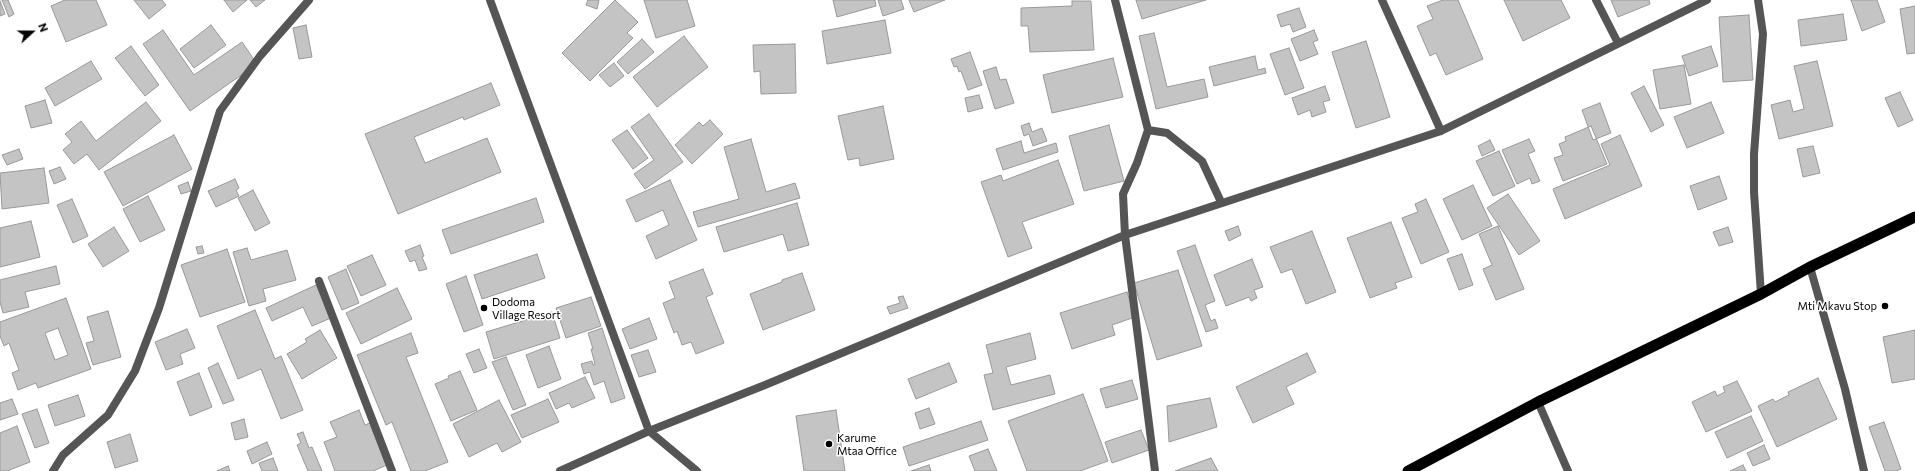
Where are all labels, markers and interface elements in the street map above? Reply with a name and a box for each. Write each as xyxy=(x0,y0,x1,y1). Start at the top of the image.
north arrow xyxy=(12,12,52,52)
text: N xyxy=(36,21,51,34)
place label: Dodoma Village Resort xyxy=(492,295,561,321)
place label: Mti Mkavu Stop xyxy=(1797,299,1877,313)
marker: Mti Mkavu Stop xyxy=(1880,301,1890,311)
marker: Dodoma Village Resort xyxy=(479,303,489,313)
place label: Karume Mtaa Office xyxy=(837,431,897,457)
marker: Karume Mtaa Office xyxy=(824,439,834,449)

